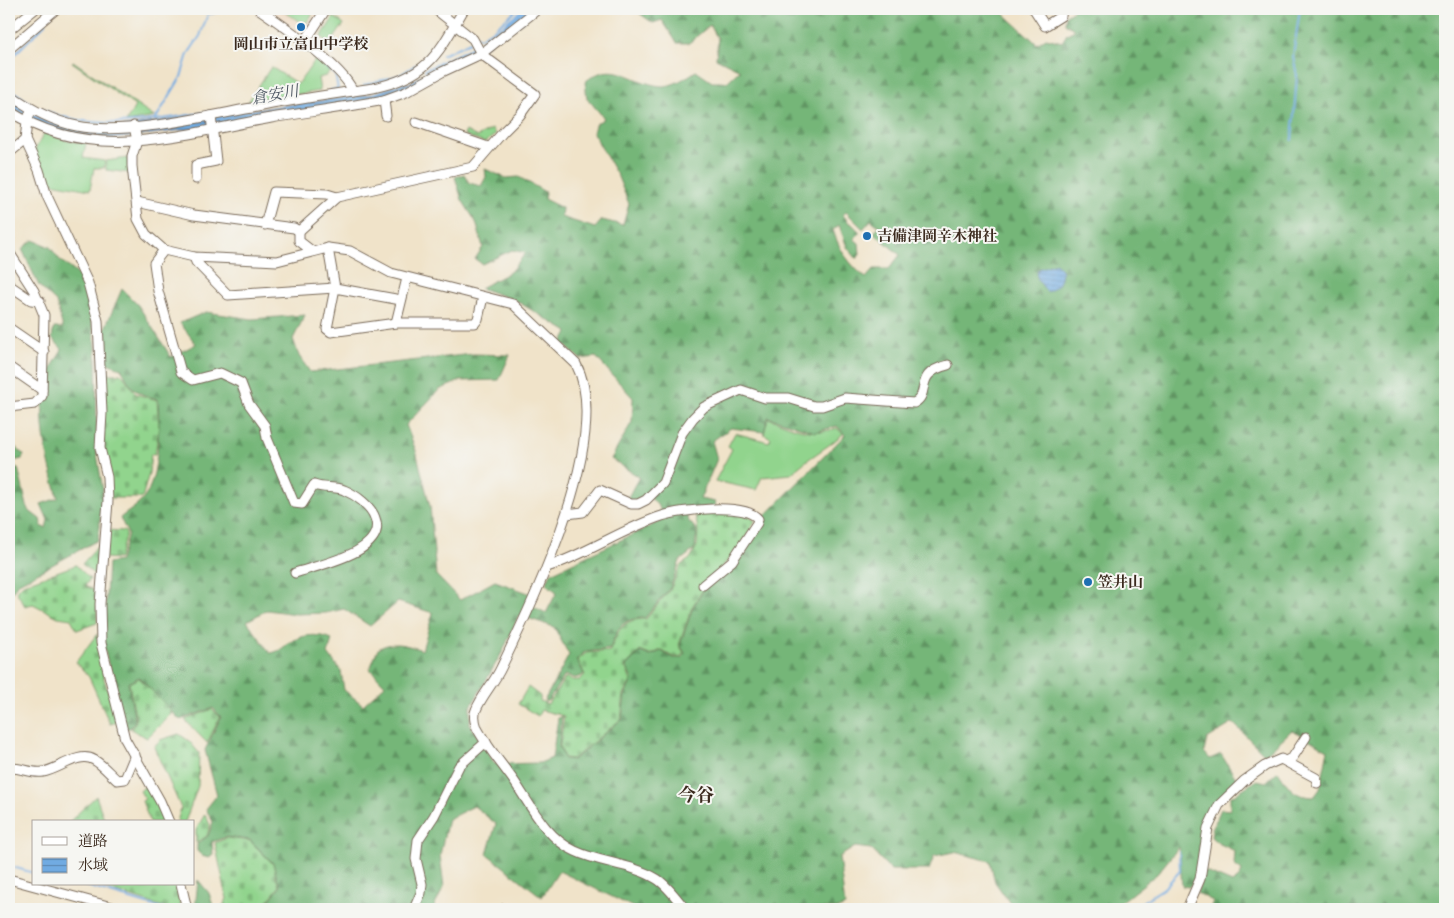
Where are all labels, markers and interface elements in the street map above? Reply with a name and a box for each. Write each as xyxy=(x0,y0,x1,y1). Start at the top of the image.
marker: 岡山市立富山中学校 xyxy=(295,21,307,33)
place label: 岡山市立富山中学校 xyxy=(233,35,369,54)
water label: 倉安川 xyxy=(250,82,302,110)
place label: 吉備津岡辛木神社 xyxy=(877,227,997,246)
marker: 吉備津岡辛木神社 xyxy=(861,230,873,242)
place label: 笠井山 xyxy=(1098,573,1143,592)
marker: 笠井山 xyxy=(1082,576,1094,588)
district label: 今谷 xyxy=(678,785,714,808)
legend xyxy=(32,820,195,886)
text: 道路 xyxy=(78,832,108,851)
text: 水域 xyxy=(78,856,108,875)

